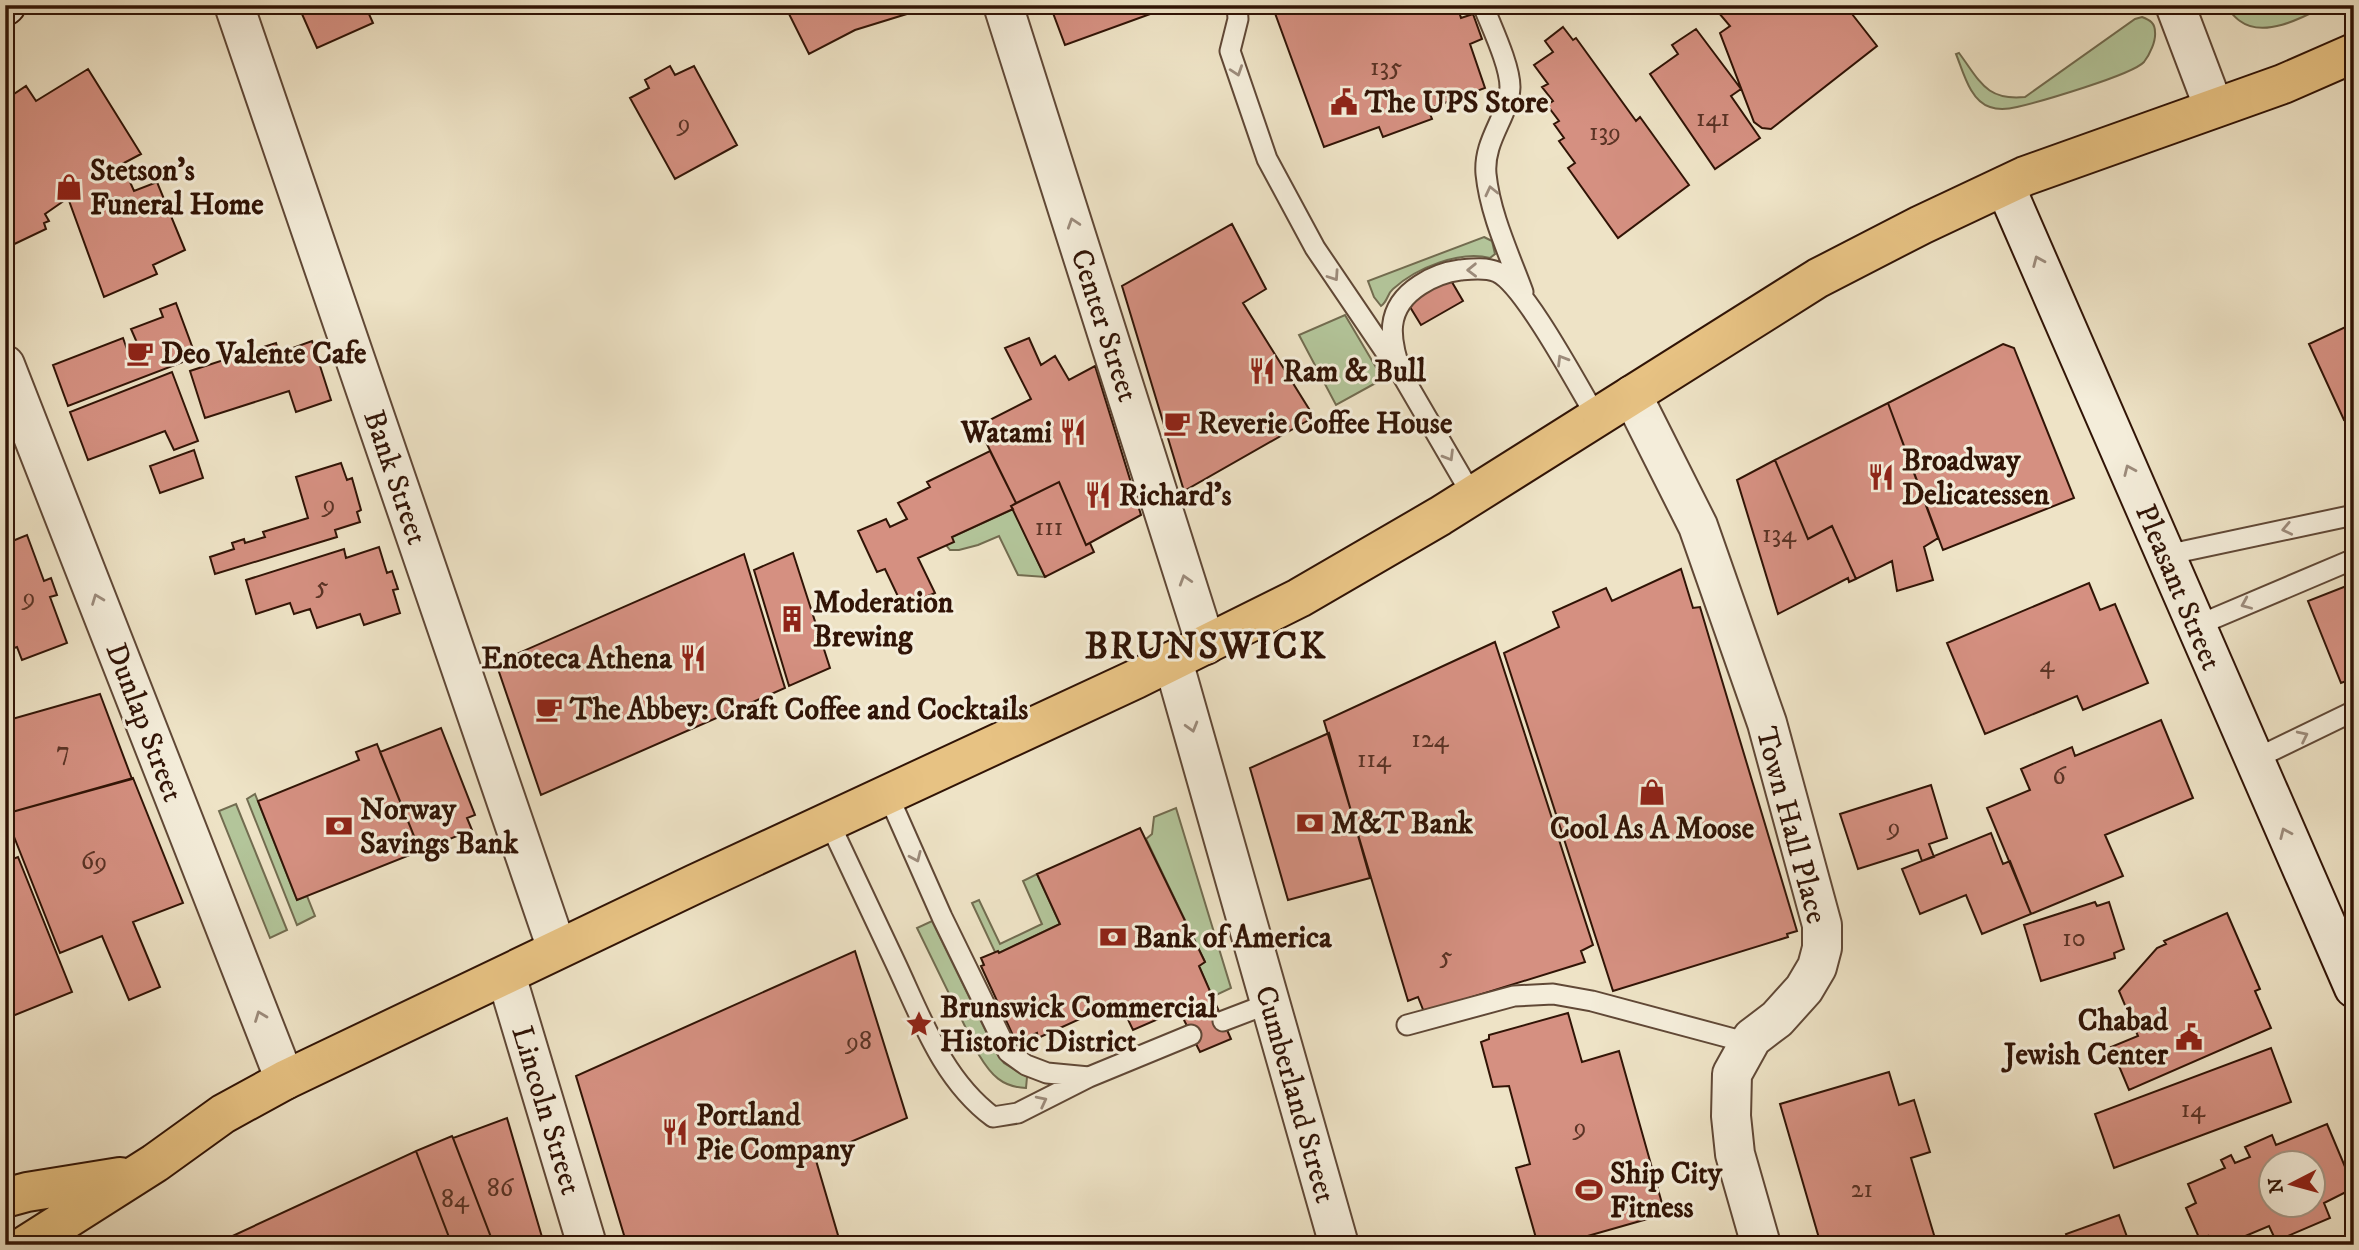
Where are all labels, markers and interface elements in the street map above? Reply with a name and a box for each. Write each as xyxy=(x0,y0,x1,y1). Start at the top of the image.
house number: 135 xyxy=(1370,51,1402,84)
one-way arrow xyxy=(1229,65,1243,77)
place label: The UPS Store xyxy=(1364,85,1549,122)
public building icon: The UPS Store xyxy=(1329,87,1359,117)
house number: 141 xyxy=(1696,102,1730,135)
house number: 9 xyxy=(676,107,690,140)
house number: 139 xyxy=(1589,116,1621,149)
place label: Stetson's Funeral Home xyxy=(90,153,264,224)
shop icon: Stetson's Funeral Home xyxy=(54,172,84,202)
one-way arrow xyxy=(1484,185,1499,197)
one-way arrow xyxy=(1066,217,1081,229)
street label: Center Street xyxy=(1061,244,1146,407)
one-way arrow xyxy=(2032,256,2046,269)
one-way arrow xyxy=(1466,262,1477,278)
one-way arrow xyxy=(1326,268,1338,281)
place label: Deo Valente Cafe xyxy=(161,336,367,373)
cafe icon: Deo Valente Cafe xyxy=(125,338,155,368)
place label: Ram & Bull xyxy=(1283,354,1427,391)
one-way arrow xyxy=(1557,355,1570,368)
restaurant icon: Ram & Bull xyxy=(1247,356,1277,386)
street label: Bank Street xyxy=(354,405,435,550)
place label: Reverie Coffee House xyxy=(1198,406,1453,443)
cafe icon: Reverie Coffee House xyxy=(1162,408,1192,438)
place label: Watami xyxy=(960,415,1052,452)
restaurant icon: Watami xyxy=(1058,417,1088,447)
place label: Broadway Delicatessen xyxy=(1902,443,2050,514)
one-way arrow xyxy=(1441,449,1454,462)
restaurant icon: Broadway Delicatessen xyxy=(1866,462,1896,492)
one-way arrow xyxy=(2123,465,2137,477)
place label: Richard's xyxy=(1119,478,1231,515)
restaurant icon: Richard's xyxy=(1083,480,1113,510)
house number: 9 xyxy=(321,488,335,521)
street label: Pleasant Street xyxy=(2126,499,2229,676)
house number: 111 xyxy=(1035,511,1063,544)
house number: 134 xyxy=(1762,518,1797,551)
one-way arrow xyxy=(2281,521,2293,536)
house number: 5 xyxy=(316,570,329,603)
one-way arrow xyxy=(1179,574,1194,586)
house number: 9 xyxy=(21,581,35,614)
place label: Moderation Brewing xyxy=(813,585,954,656)
one-way arrow xyxy=(91,594,105,606)
one-way arrow xyxy=(2241,596,2253,610)
building icon: Moderation Brewing xyxy=(777,604,807,634)
district label: BRUNSWICK xyxy=(1085,624,1327,671)
street label: Dunlap Street xyxy=(96,638,191,807)
place label: Enoteca Athena xyxy=(481,641,673,678)
restaurant icon: Enoteca Athena xyxy=(678,643,708,673)
house number: 4 xyxy=(2040,648,2056,681)
place label: The Abbey: Craft Coffee and Cocktails xyxy=(569,692,1028,729)
cafe icon: The Abbey: Craft Coffee and Cocktails xyxy=(534,694,564,724)
one-way arrow xyxy=(1184,720,1198,732)
house number: 124 xyxy=(1411,723,1450,756)
street label: Town Hall Place xyxy=(1747,723,1835,928)
one-way arrow xyxy=(2296,730,2308,744)
house number: 7 xyxy=(56,735,70,768)
house number: 114 xyxy=(1357,743,1392,776)
house number: 6 xyxy=(2052,760,2067,793)
shop icon: Cool As A Moose xyxy=(1637,777,1667,807)
place label: Norway Savings Bank xyxy=(360,792,519,863)
place label: M&T Bank xyxy=(1331,806,1474,843)
bank icon: M&T Bank xyxy=(1295,808,1325,838)
bank icon: Norway Savings Bank xyxy=(324,811,354,841)
place label: Cool As A Moose xyxy=(1550,811,1755,848)
house number: 9 xyxy=(1886,811,1900,844)
one-way arrow xyxy=(2279,828,2293,840)
house number: 69 xyxy=(81,845,107,878)
one-way arrow xyxy=(908,850,922,862)
place label: Bank of America xyxy=(1134,920,1333,957)
bank icon: Bank of America xyxy=(1098,922,1128,952)
house number: 10 xyxy=(2062,922,2086,955)
house number: 5 xyxy=(1440,940,1453,973)
street label: Cumberland Street xyxy=(1246,982,1343,1207)
place label: Brunswick Commercial Historic District xyxy=(940,990,1218,1061)
place label: Chabad Jewish Center xyxy=(2001,1003,2169,1074)
place icon: Brunswick Commercial Historic District xyxy=(904,1009,934,1039)
one-way arrow xyxy=(254,1011,268,1023)
street label: Lincoln Street xyxy=(502,1022,589,1199)
public building icon: Chabad Jewish Center xyxy=(2174,1022,2204,1052)
house number: 98 xyxy=(844,1025,872,1058)
house number: 14 xyxy=(2181,1093,2206,1126)
one-way arrow xyxy=(1035,1095,1047,1109)
place label: Portland Pie Company xyxy=(696,1098,855,1169)
house number: 9 xyxy=(1572,1111,1586,1144)
restaurant icon: Portland Pie Company xyxy=(660,1117,690,1147)
north arrow xyxy=(2258,1148,2328,1218)
place label: Ship City Fitness xyxy=(1610,1156,1723,1227)
house number: 86 xyxy=(487,1172,515,1205)
house number: 21 xyxy=(1851,1173,1873,1206)
sports icon: Ship City Fitness xyxy=(1574,1175,1604,1205)
text: N xyxy=(2264,1176,2289,1195)
house number: 84 xyxy=(441,1183,470,1216)

